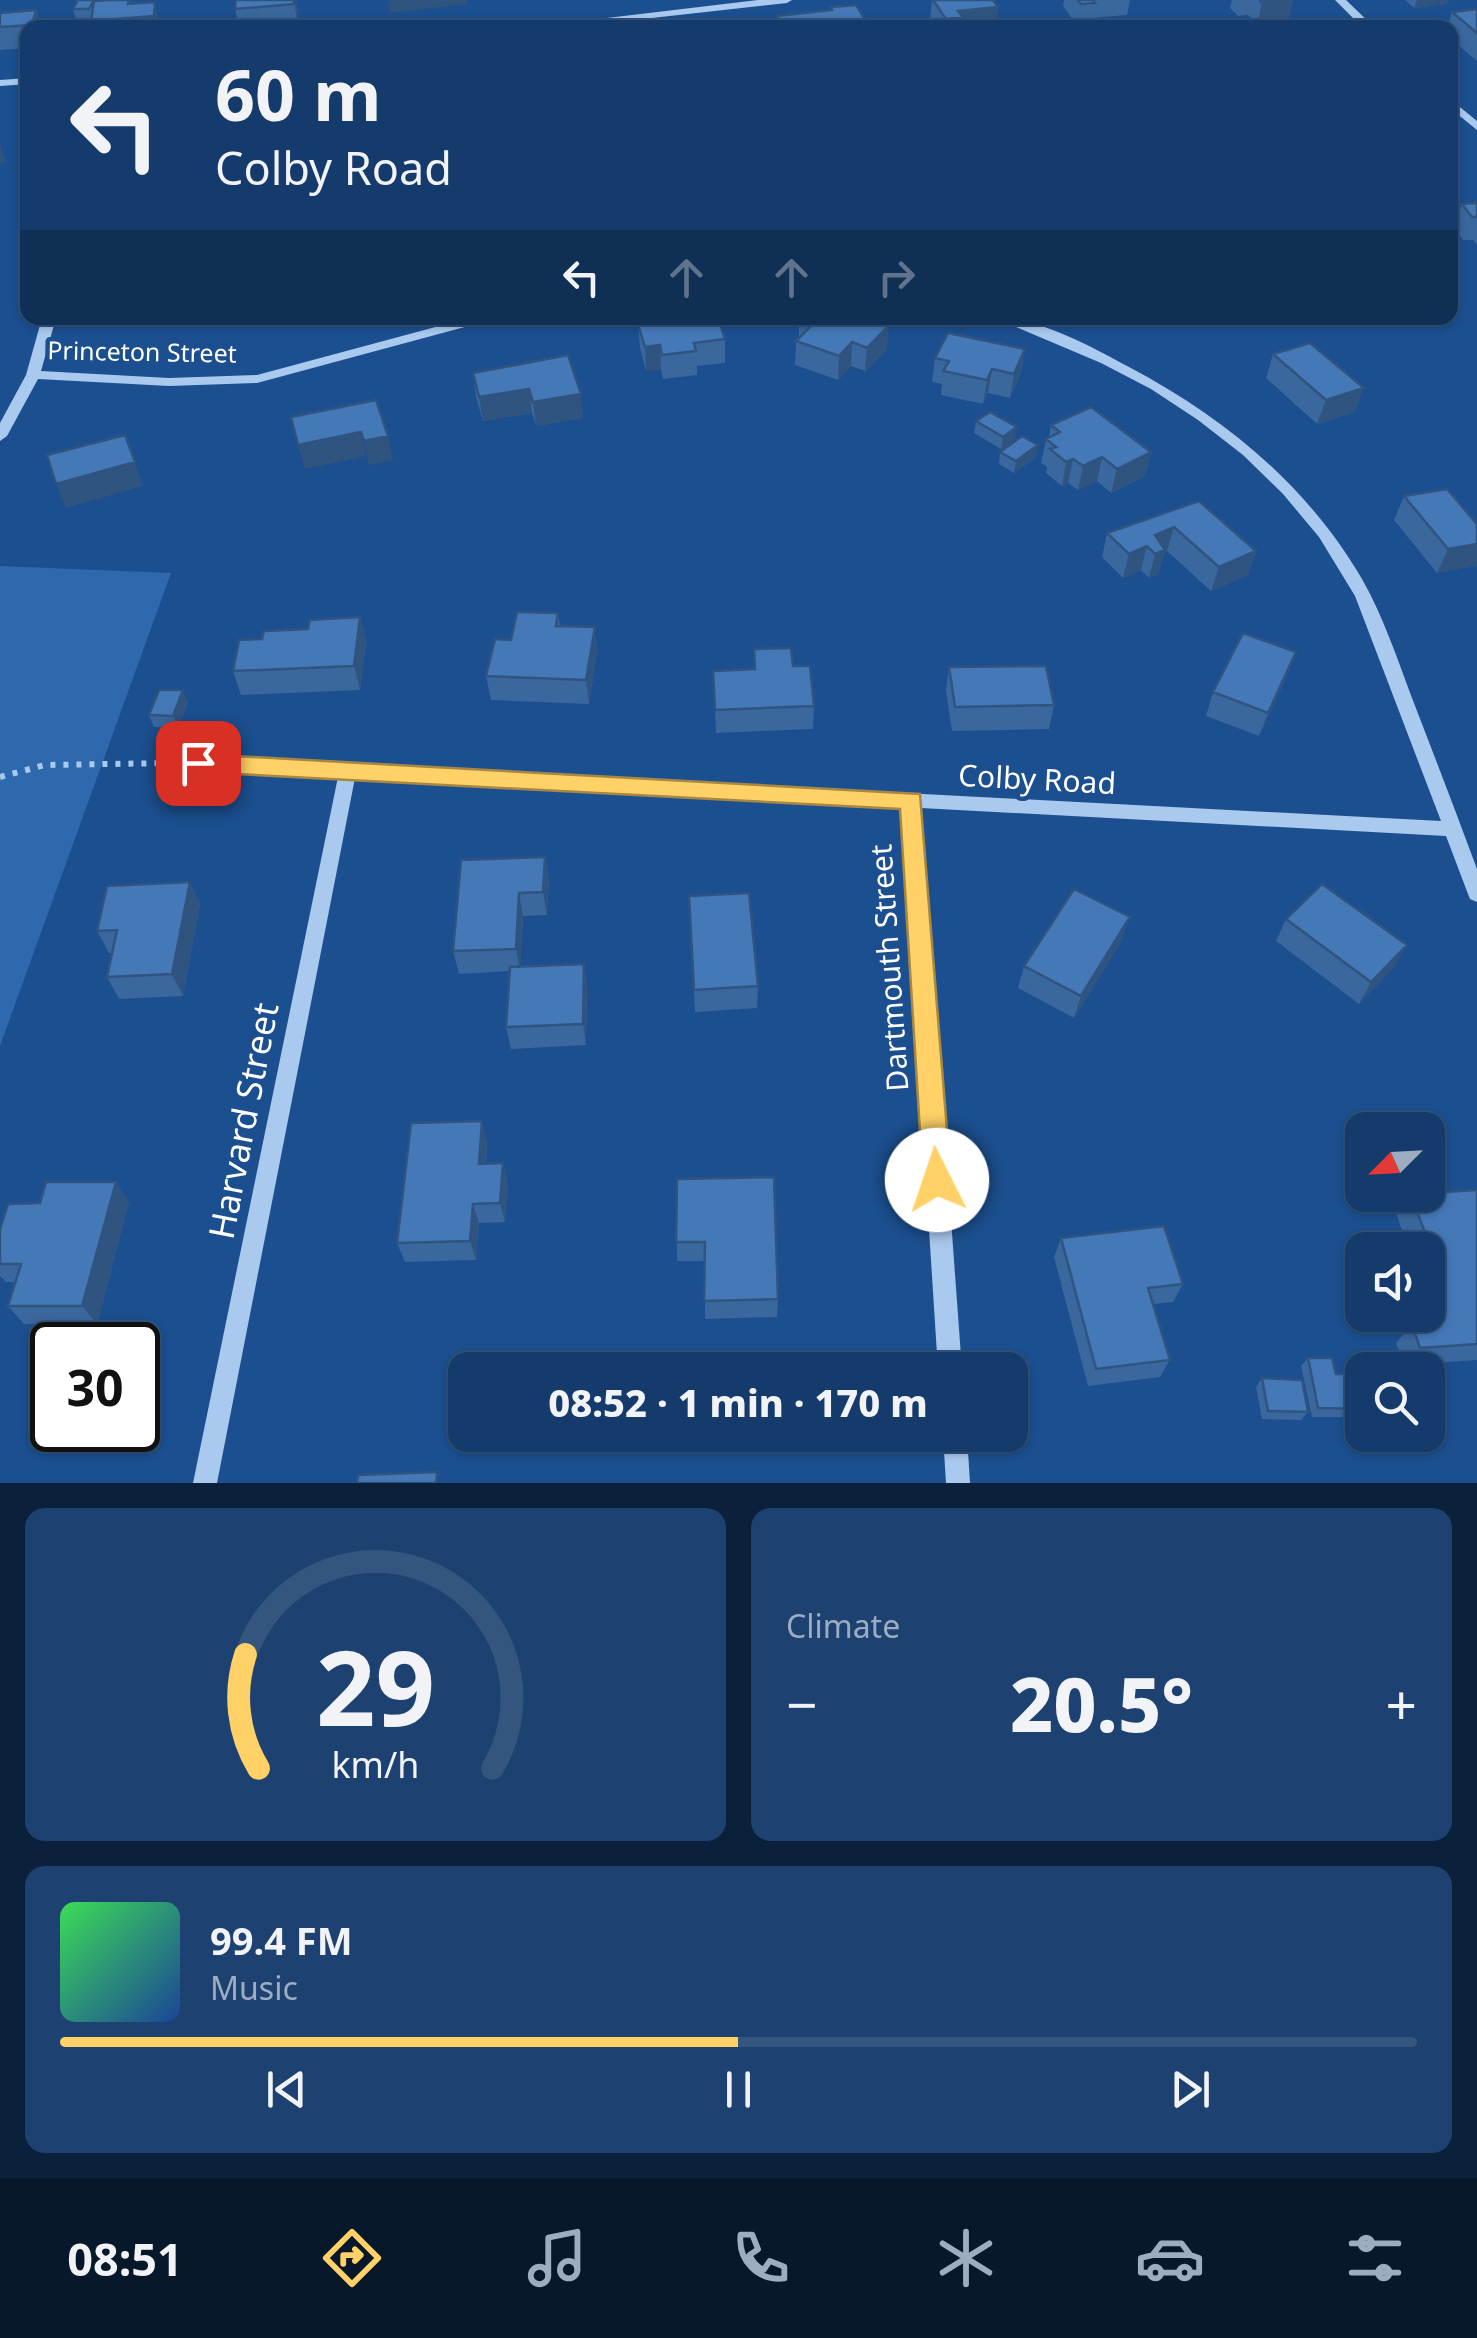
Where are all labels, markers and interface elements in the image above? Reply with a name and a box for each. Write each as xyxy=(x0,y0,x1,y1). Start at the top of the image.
text: 60 m xyxy=(215,46,382,142)
icon: left xyxy=(50,60,180,190)
text: Colby Road xyxy=(215,137,452,198)
icon: left xyxy=(554,250,609,305)
icon: ahead xyxy=(659,250,714,305)
icon: ahead xyxy=(764,250,819,305)
icon: right xyxy=(869,250,924,305)
street label: Princeton Street xyxy=(47,332,237,370)
pin xyxy=(156,721,241,806)
icon: arrive xyxy=(171,736,226,791)
street label: Colby Road xyxy=(957,754,1117,803)
street label: Dartmouth Street xyxy=(859,843,918,1093)
street label: Harvard Street xyxy=(197,999,288,1243)
north arrow xyxy=(1345,1112,1445,1212)
map controls xyxy=(1345,1112,1445,1452)
position arrow xyxy=(885,1128,989,1232)
button: sound xyxy=(1345,1232,1445,1332)
speed limit sign: 30 xyxy=(30,1322,160,1452)
button: search xyxy=(1345,1352,1445,1452)
text: 08:52 · 1 min · 170 m xyxy=(548,1376,928,1428)
text: Climate xyxy=(786,1604,900,1647)
text: 29 xyxy=(316,1615,435,1756)
text: 20.5° xyxy=(1010,1652,1193,1754)
text: − xyxy=(786,1666,817,1741)
text: + xyxy=(1386,1666,1417,1741)
text: km/h xyxy=(332,1740,419,1788)
text: 99.4 FM xyxy=(210,1914,352,1966)
text: Music xyxy=(210,1966,298,2009)
icon: previous xyxy=(259,2062,314,2117)
icon: pause xyxy=(711,2062,766,2117)
icon: next xyxy=(1163,2062,1218,2117)
icon: directions xyxy=(317,2223,387,2293)
icon: music xyxy=(522,2223,592,2293)
icon: phone xyxy=(726,2223,796,2293)
icon: climate xyxy=(931,2223,1001,2293)
icon: car xyxy=(1135,2223,1205,2293)
icon: filters xyxy=(1340,2223,1410,2293)
text: 08:51 xyxy=(67,2228,183,2289)

